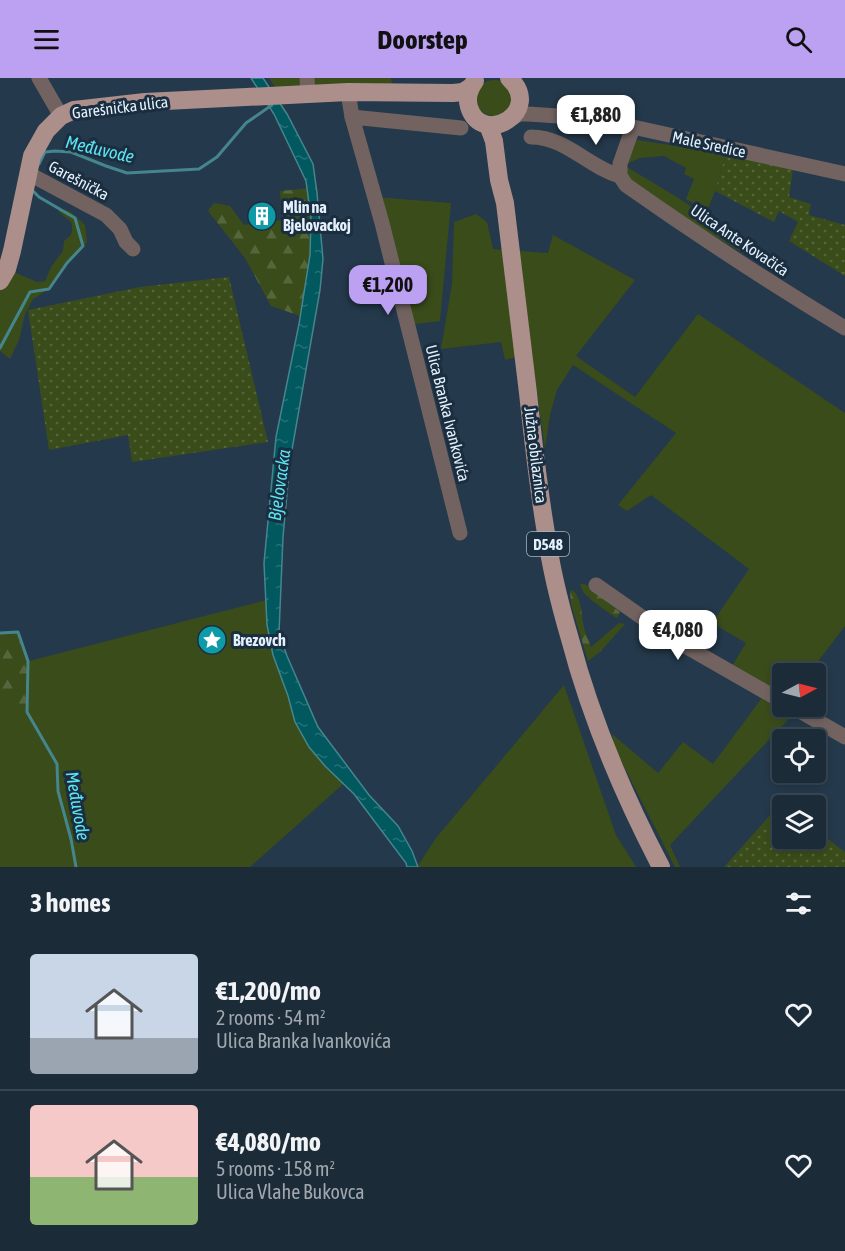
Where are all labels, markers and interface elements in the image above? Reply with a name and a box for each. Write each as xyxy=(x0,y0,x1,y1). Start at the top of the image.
icon: menu xyxy=(30,23,63,56)
icon: search xyxy=(782,23,815,56)
text: Doorstep xyxy=(377,24,468,55)
street label: Garešnička ulica xyxy=(71,92,169,122)
pin: €1,880 xyxy=(547,95,645,146)
text: €1,880 xyxy=(571,103,621,126)
street label: Male Sredice xyxy=(671,127,747,161)
water label: Međuvode xyxy=(64,131,136,167)
street label: Garešnička xyxy=(46,157,112,203)
place label: Mlin na Bjelovackoj xyxy=(283,198,351,234)
building icon: Mlin na Bjelovackoj xyxy=(246,200,278,232)
street label: Ulica Ante Kovačića xyxy=(688,201,792,279)
pin: €1,200 xyxy=(339,265,437,316)
text: €1,200 xyxy=(363,273,413,296)
street label: Ulica Branka Ivankovića xyxy=(422,343,474,483)
street label: Južna obilaznica xyxy=(521,406,551,504)
water label: Bjelovacka xyxy=(264,447,294,522)
road number: D548 xyxy=(527,532,569,556)
pin: €4,080 xyxy=(629,610,727,661)
text: €4,080 xyxy=(653,618,703,641)
place icon: Brezovch xyxy=(196,624,228,656)
place label: Brezovch xyxy=(233,631,286,649)
north arrow xyxy=(772,663,826,717)
map controls xyxy=(772,663,826,849)
button: locate xyxy=(772,729,826,783)
water label: Međuvode xyxy=(62,770,94,842)
button: layers xyxy=(772,795,826,849)
icon: filters xyxy=(782,887,815,920)
text: 3 homes xyxy=(30,888,110,918)
text: €1,200/mo xyxy=(216,976,321,1006)
icon: home xyxy=(78,978,150,1050)
icon: heart xyxy=(782,998,815,1031)
text: 2 rooms · 54 m² xyxy=(216,1006,326,1029)
text: Ulica Branka Ivankovića xyxy=(216,1029,391,1052)
text: €4,080/mo xyxy=(216,1127,321,1157)
icon: home xyxy=(78,1129,150,1201)
icon: heart xyxy=(782,1149,815,1182)
text: 5 rooms · 158 m² xyxy=(216,1157,335,1180)
text: Ulica Vlahe Bukovca xyxy=(216,1180,365,1203)

